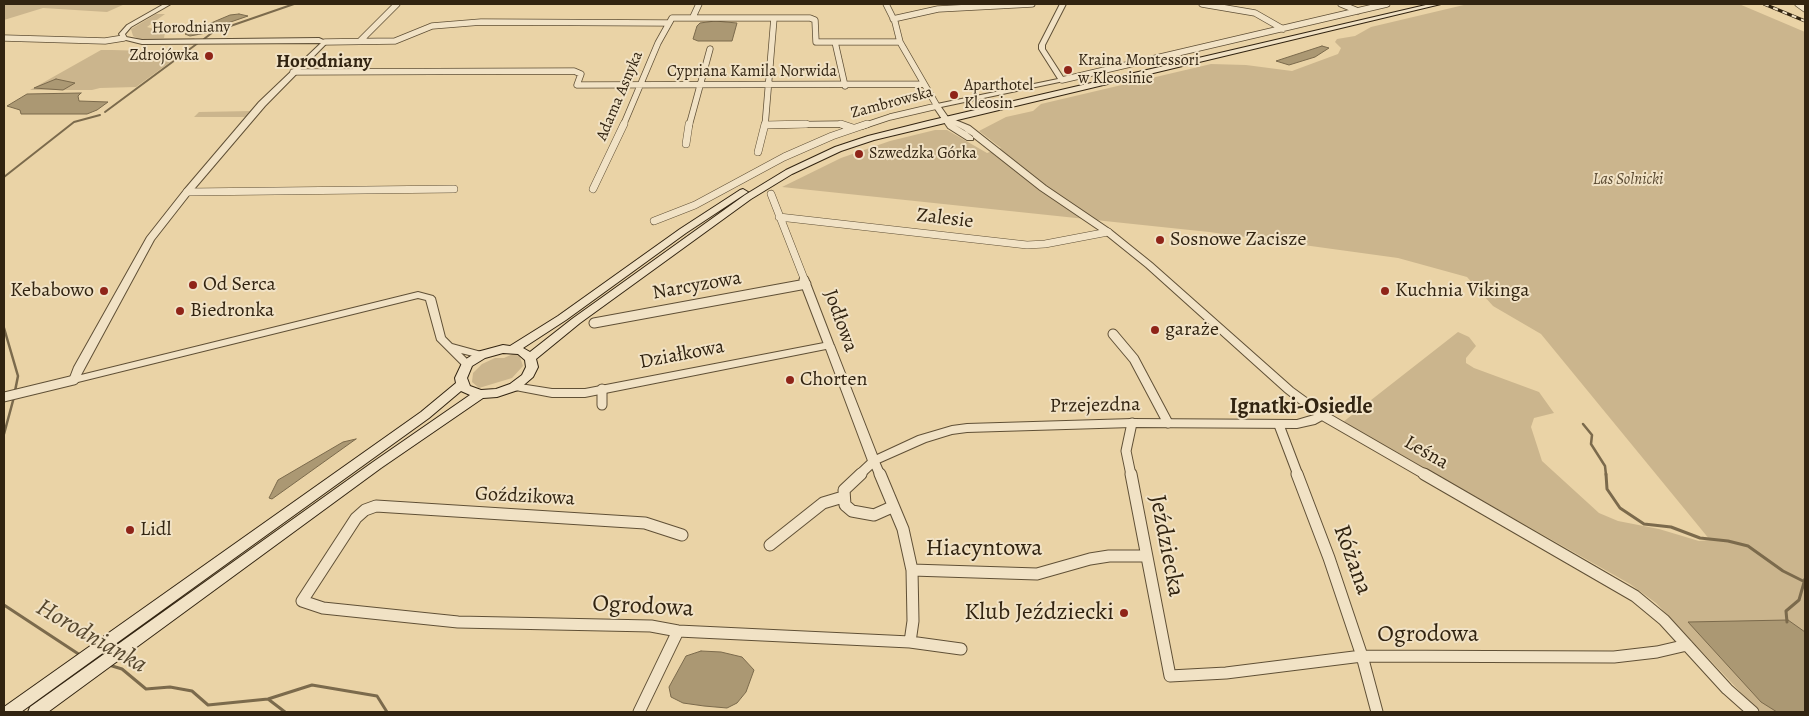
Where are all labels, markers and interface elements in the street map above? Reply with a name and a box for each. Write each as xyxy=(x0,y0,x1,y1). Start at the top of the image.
street label: Horodniany xyxy=(152,18,230,38)
place label: Zdrojówka xyxy=(130,46,199,66)
street label: Adama Asnyka xyxy=(592,48,648,144)
marker: Zdrojówka xyxy=(203,50,215,62)
district label: Horodniany xyxy=(276,51,372,73)
place label: Kraina Montessori w Kleosinie xyxy=(1078,51,1199,89)
street label: Cypriana Kamila Norwida xyxy=(667,62,837,82)
marker: Kraina Montessori w Kleosinie xyxy=(1062,64,1074,76)
place label: Aparthotel Kleosin xyxy=(964,76,1033,114)
street label: Zambrowska xyxy=(849,83,935,123)
marker: Aparthotel Kleosin xyxy=(948,89,960,101)
place label: Szwedzka Górka xyxy=(869,144,977,164)
marker: Szwedzka Górka xyxy=(853,148,865,160)
park label: Las Solnicki xyxy=(1593,170,1663,190)
street label: Zalesie xyxy=(915,204,975,234)
place label: Sosnowe Zacisze xyxy=(1170,228,1306,252)
marker: Sosnowe Zacisze xyxy=(1154,234,1166,246)
street label: Narcyzowa xyxy=(651,266,743,306)
place label: Od Serca xyxy=(203,273,276,297)
place label: Kebabowo xyxy=(10,279,94,303)
marker: Od Serca xyxy=(187,279,199,291)
place label: Kuchnia Vikinga xyxy=(1395,279,1530,303)
marker: Kebabowo xyxy=(98,285,110,297)
marker: Kuchnia Vikinga xyxy=(1379,285,1391,297)
street label: Jodłowa xyxy=(818,287,862,355)
place label: Biedronka xyxy=(190,299,274,323)
marker: Biedronka xyxy=(174,305,186,317)
place label: garaże xyxy=(1165,318,1219,342)
marker: garaże xyxy=(1149,324,1161,336)
street label: Działkowa xyxy=(638,335,726,375)
place label: Chorten xyxy=(800,368,867,392)
marker: Chorten xyxy=(784,374,796,386)
street label: Przejezdna xyxy=(1049,393,1141,419)
district label: Ignatki-Osiedle xyxy=(1229,395,1373,421)
street label: Leśna xyxy=(1399,431,1453,475)
street label: Goździkowa xyxy=(474,482,576,512)
street label: Jeździecka xyxy=(1142,493,1190,599)
place label: Lidl xyxy=(140,518,171,542)
street label: Różana xyxy=(1326,521,1378,599)
marker: Lidl xyxy=(124,524,136,536)
street label: Hiacyntowa xyxy=(925,535,1043,563)
street label: Ogrodowa xyxy=(591,590,695,624)
water label: Horodnianka xyxy=(30,593,152,681)
place label: Klub Jeździecki xyxy=(964,599,1114,627)
marker: Klub Jeździecki xyxy=(1118,607,1130,619)
street label: Ogrodowa xyxy=(1377,621,1479,649)

